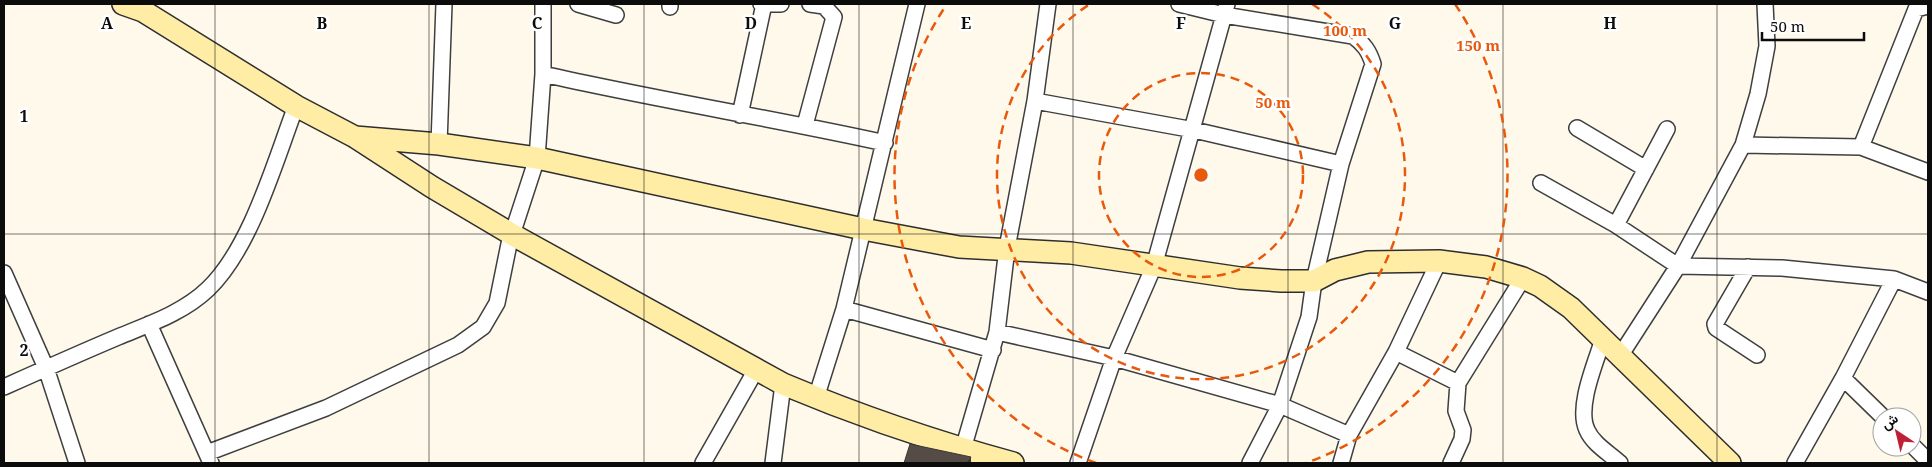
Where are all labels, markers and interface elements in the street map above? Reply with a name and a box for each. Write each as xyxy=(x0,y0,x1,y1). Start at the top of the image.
scale bar xyxy=(1762,10,1864,42)
text: A xyxy=(101,12,114,34)
text: B xyxy=(317,12,328,34)
text: C xyxy=(532,12,543,34)
text: D xyxy=(745,12,757,34)
text: E xyxy=(961,12,971,34)
text: F xyxy=(1176,12,1186,34)
text: G xyxy=(1389,12,1401,34)
text: H xyxy=(1603,12,1617,34)
text: 50 m xyxy=(1770,16,1805,36)
text: 100 m xyxy=(1323,20,1367,40)
text: 150 m xyxy=(1456,35,1500,55)
text: 50 m xyxy=(1255,92,1291,112)
text: 1 xyxy=(19,105,29,127)
centre of rings xyxy=(1192,166,1210,184)
text: 2 xyxy=(19,339,29,361)
north arrow xyxy=(1872,407,1922,457)
text: ش xyxy=(1877,408,1902,434)

